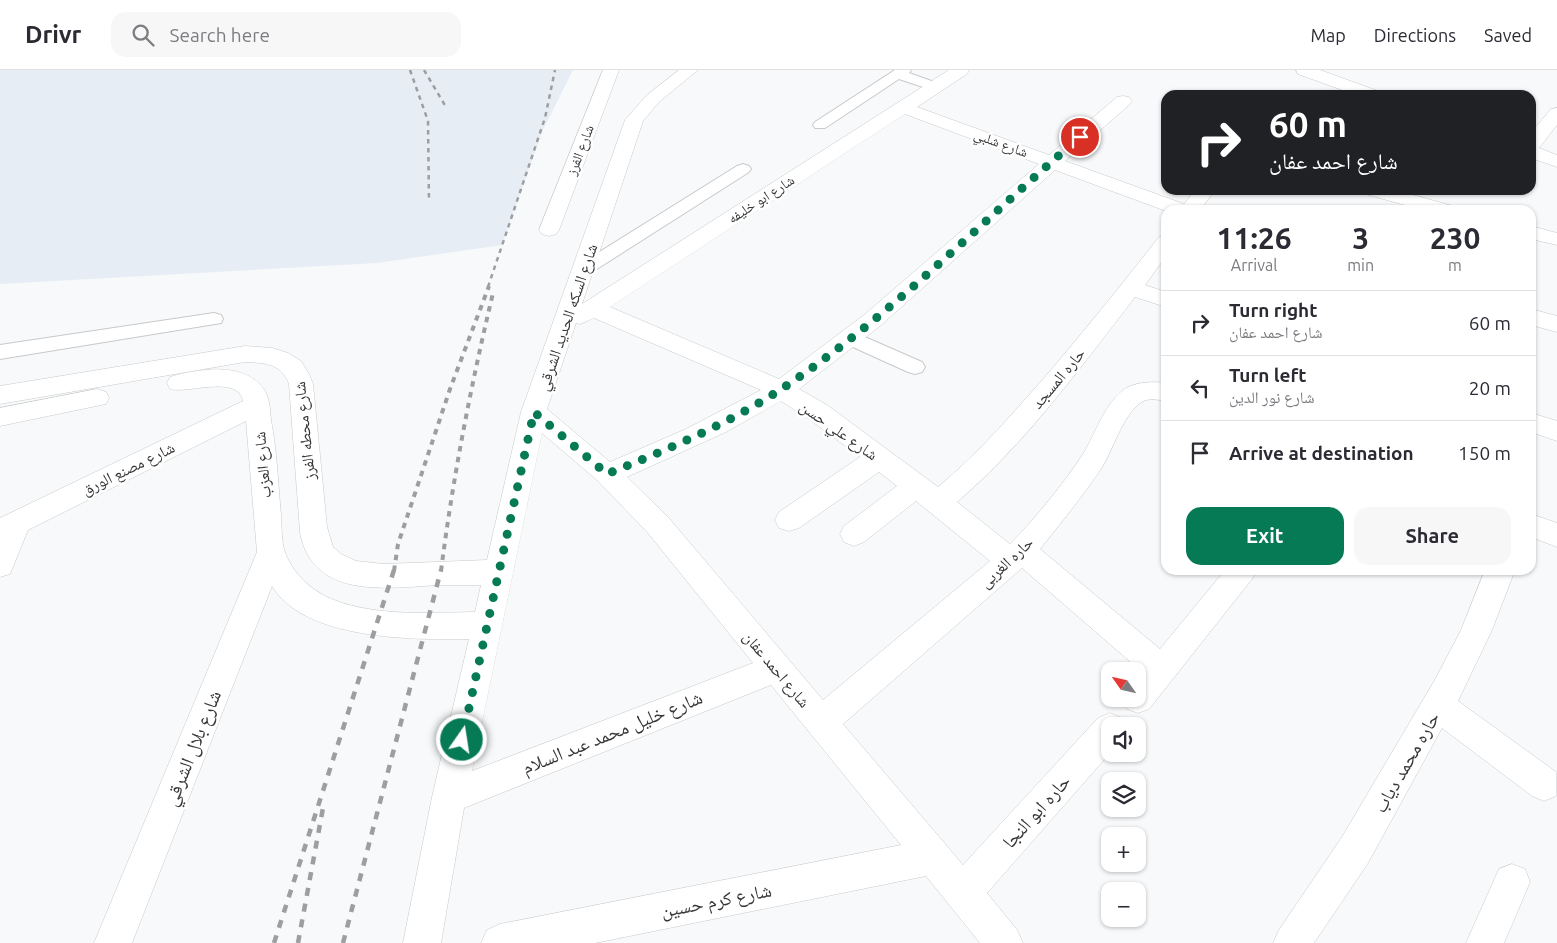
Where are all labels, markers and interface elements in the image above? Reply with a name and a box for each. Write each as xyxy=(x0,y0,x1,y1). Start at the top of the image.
search box xyxy=(111,12,461,57)
text: Drivr xyxy=(25,21,81,48)
icon: search xyxy=(129,21,157,49)
text: Search here xyxy=(169,24,270,46)
text: Map xyxy=(1310,25,1346,45)
text: Directions xyxy=(1374,25,1456,45)
text: Saved xyxy=(1484,25,1532,45)
text: 60 m xyxy=(1269,104,1347,144)
icon: right xyxy=(1186,110,1251,175)
pin xyxy=(1059,116,1101,158)
street label: شارع الفرز xyxy=(563,123,599,179)
icon: arrive xyxy=(1066,123,1094,151)
street label: شارع شلبي xyxy=(971,126,1030,163)
text: شارع احمد عفان xyxy=(1269,148,1398,173)
street label: شارع ابو خليفه xyxy=(725,172,798,228)
text: 11:26 xyxy=(1217,221,1292,255)
text: 3 xyxy=(1352,221,1369,255)
text: 230 xyxy=(1430,221,1480,255)
street label: شارع السكه الحديد الشرقي xyxy=(533,241,604,394)
text: Arrival xyxy=(1231,256,1277,274)
text: min xyxy=(1347,256,1374,274)
text: m xyxy=(1448,256,1462,274)
text: Turn right xyxy=(1229,299,1317,321)
icon: right xyxy=(1186,309,1214,337)
text: 60 m xyxy=(1469,312,1511,334)
text: شارع احمد عفان xyxy=(1229,323,1323,341)
street label: حاره المسجد xyxy=(1028,344,1089,412)
text: Turn left xyxy=(1229,364,1307,386)
icon: left xyxy=(1186,374,1214,402)
text: 20 m xyxy=(1469,377,1511,399)
street label: شارع محطه الفرز xyxy=(290,381,320,482)
text: شارع نور الدين xyxy=(1229,388,1314,406)
street label: شارع علي حسن xyxy=(794,397,881,467)
street label: شارع العزب xyxy=(250,431,276,499)
street label: شارع مصنع الورق xyxy=(79,438,178,500)
icon: arrive xyxy=(1186,439,1214,467)
text: Arrive at destination xyxy=(1229,442,1414,464)
text: 150 m xyxy=(1458,442,1511,464)
button: Exit xyxy=(1186,507,1344,565)
button: Share xyxy=(1354,507,1511,565)
street label: حاره الغربى xyxy=(976,533,1038,593)
street label: شارع احمد عفان xyxy=(738,627,814,712)
north arrow xyxy=(1101,662,1146,708)
map controls xyxy=(1101,662,1146,927)
street label: شارع خليل محمد عبد السلام xyxy=(519,686,707,781)
street label: شارع بلال الشرقي xyxy=(159,687,230,811)
street label: حاره محمد دياب xyxy=(1368,708,1445,817)
position arrow xyxy=(435,713,487,765)
button: sound xyxy=(1101,717,1146,762)
street label: حاره ابو النجا xyxy=(997,770,1075,853)
button: layers xyxy=(1101,772,1146,817)
button: + xyxy=(1101,827,1146,872)
street label: شارع كرم حسين xyxy=(659,878,774,924)
button: − xyxy=(1101,882,1146,927)

